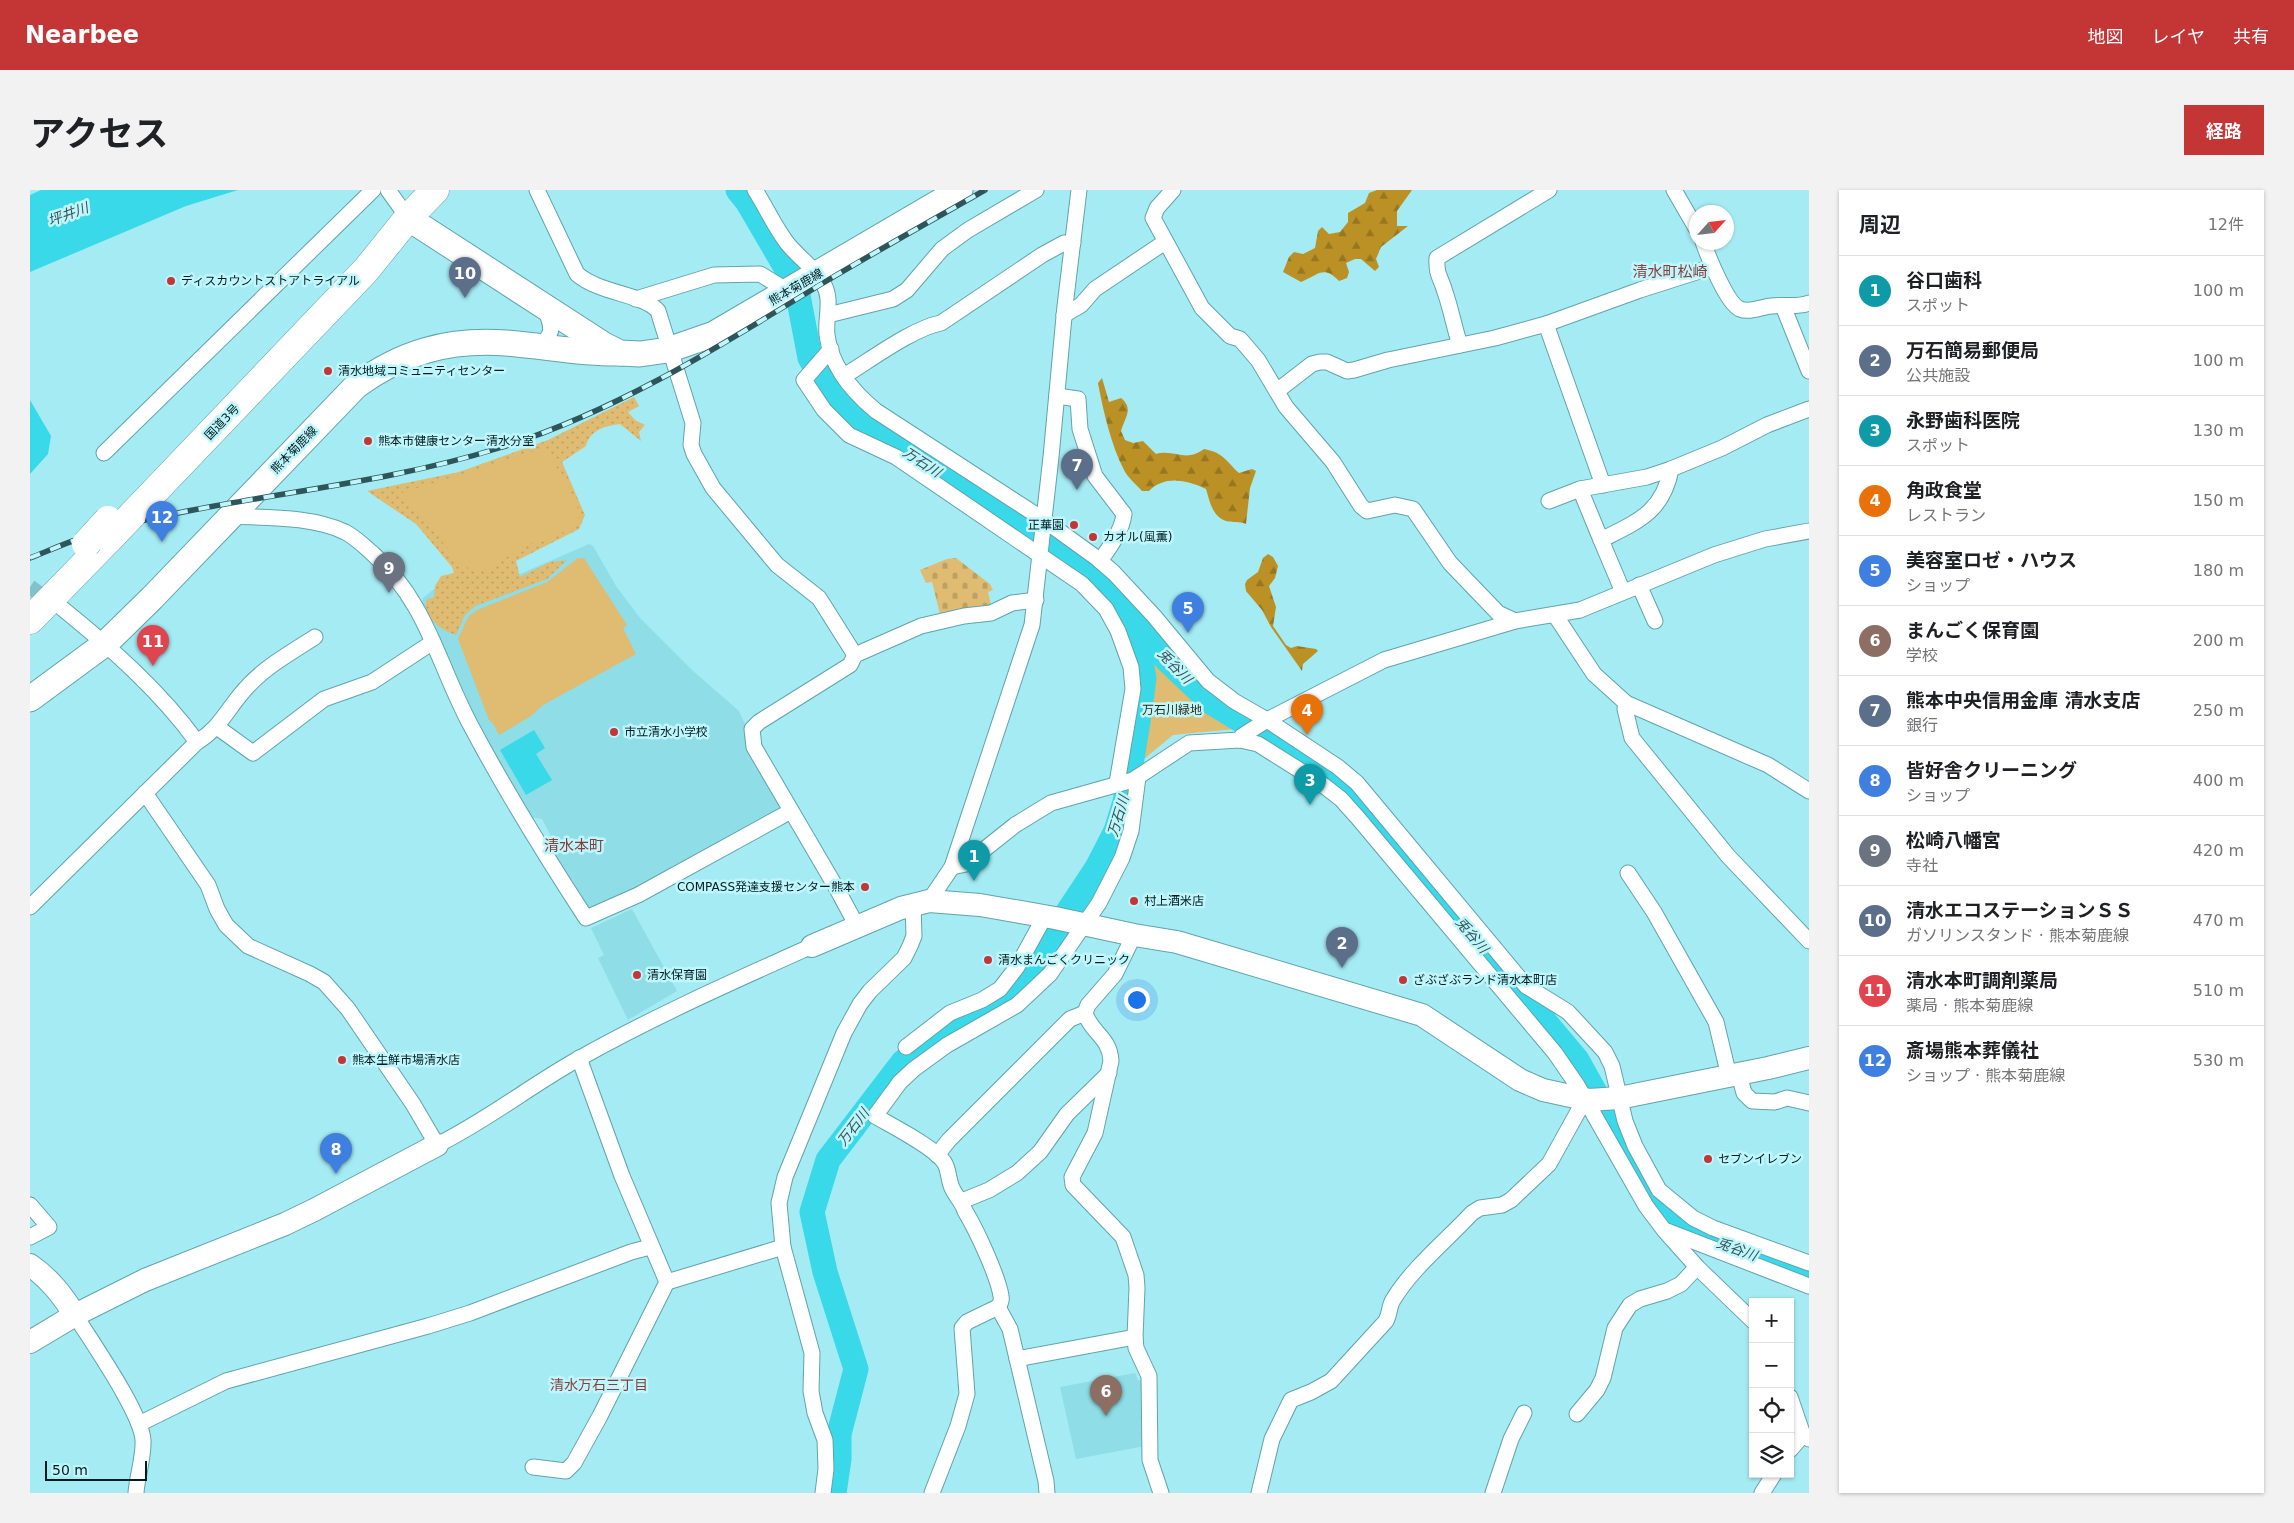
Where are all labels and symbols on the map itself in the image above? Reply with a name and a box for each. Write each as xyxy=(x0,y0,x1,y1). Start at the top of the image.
water label: 坪井川 xyxy=(46,199,92,229)
north arrow xyxy=(1689,205,1734,250)
pin: 10 xyxy=(449,257,481,298)
district label: 清水町松崎 xyxy=(1632,263,1708,281)
street label: 熊本菊鹿線 xyxy=(767,266,825,308)
place label: ディスカウントストアトライアル xyxy=(181,274,360,288)
marker: ディスカウントストアトライアル xyxy=(165,275,177,287)
place label: 清水地域コミュニティセンター xyxy=(338,364,505,378)
marker: 清水地域コミュニティセンター xyxy=(322,365,334,377)
street label: 国道3号 xyxy=(202,401,242,443)
street label: 熊本菊鹿線 xyxy=(268,424,320,476)
place label: 熊本市健康センター清水分室 xyxy=(378,434,534,448)
marker: 熊本市健康センター清水分室 xyxy=(362,435,374,447)
water label: 万石川 xyxy=(900,444,946,481)
pin: 7 xyxy=(1061,449,1093,490)
pin: 12 xyxy=(146,501,178,542)
place label: 正華園 xyxy=(1028,518,1064,532)
marker: 正華園 xyxy=(1068,519,1080,531)
place label: カオル(風薫) xyxy=(1103,530,1172,544)
marker: カオル(風薫) xyxy=(1087,531,1099,543)
pin: 9 xyxy=(373,552,405,593)
pin: 5 xyxy=(1172,592,1204,633)
pin: 11 xyxy=(137,625,169,666)
water label: 兎谷川 xyxy=(1155,645,1197,688)
pin: 4 xyxy=(1291,694,1323,735)
park label: 万石川緑地 xyxy=(1142,703,1202,717)
place label: 市立清水小学校 xyxy=(624,725,708,739)
marker: 市立清水小学校 xyxy=(608,726,620,738)
pin: 3 xyxy=(1294,764,1326,805)
water label: 万石川 xyxy=(1104,792,1132,838)
district label: 清水本町 xyxy=(544,837,604,855)
pin: 1 xyxy=(958,840,990,881)
place label: COMPASS発達支援センター熊本 xyxy=(677,880,855,894)
marker: COMPASS発達支援センター熊本 xyxy=(859,881,871,893)
place label: 村上酒米店 xyxy=(1144,894,1204,908)
marker: 村上酒米店 xyxy=(1128,895,1140,907)
water label: 兎谷川 xyxy=(1452,914,1493,958)
pin: 2 xyxy=(1326,927,1358,968)
place label: 清水まんごくクリニック xyxy=(998,953,1130,967)
marker: 清水まんごくクリニック xyxy=(982,954,994,966)
place label: 清水保育園 xyxy=(647,968,707,982)
marker: 清水保育園 xyxy=(631,969,643,981)
place label: ざぶざぶランド清水本町店 xyxy=(1413,973,1557,987)
marker: ざぶざぶランド清水本町店 xyxy=(1397,974,1409,986)
your location xyxy=(1124,987,1150,1013)
place label: 熊本生鮮市場清水店 xyxy=(352,1053,460,1067)
marker: 熊本生鮮市場清水店 xyxy=(336,1054,348,1066)
water label: 万石川 xyxy=(834,1104,873,1149)
pin: 8 xyxy=(320,1133,352,1174)
place label: セブンイレブン xyxy=(1718,1152,1802,1166)
marker: セブンイレブン xyxy=(1702,1153,1714,1165)
water label: 兎谷川 xyxy=(1715,1234,1761,1264)
pin: 6 xyxy=(1090,1375,1122,1416)
district label: 清水万石三丁目 xyxy=(550,1377,648,1393)
scale bar xyxy=(45,1458,148,1481)

